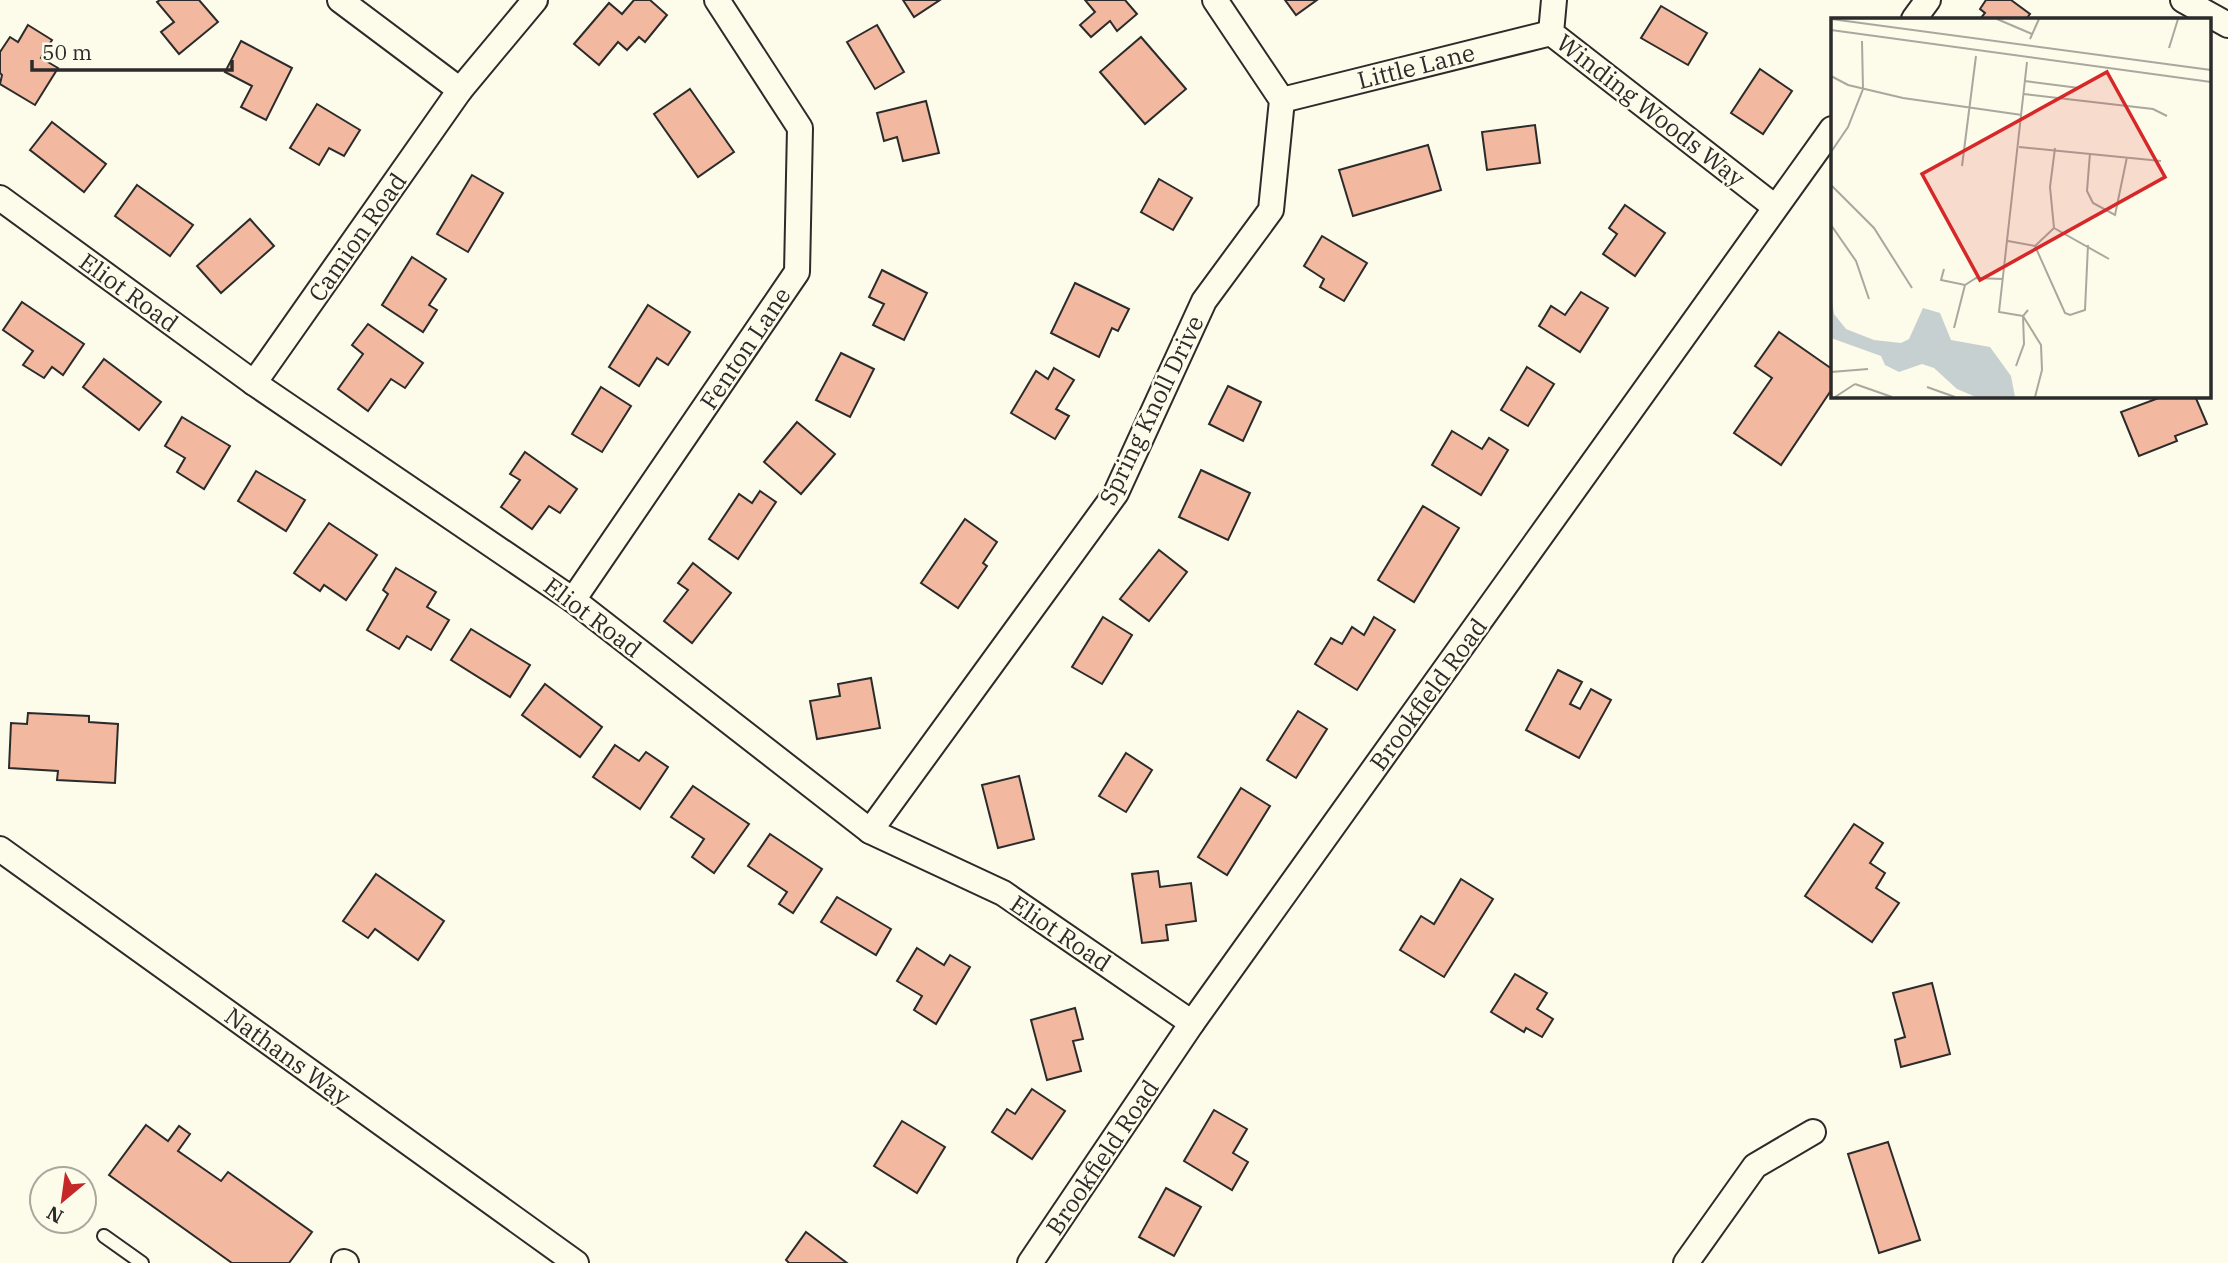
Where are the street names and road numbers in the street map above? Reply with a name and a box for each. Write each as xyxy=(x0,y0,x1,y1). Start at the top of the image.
street label: Winding Woods Way xyxy=(1550,26,1752,194)
street label: Little Lane xyxy=(1354,36,1478,96)
street label: Camion Road xyxy=(301,166,413,308)
street label: Eliot Road xyxy=(73,245,185,339)
street label: Fenton Lane xyxy=(692,281,798,415)
street label: Spring Knoll Drive xyxy=(1091,310,1211,510)
street label: Eliot Road xyxy=(537,570,649,664)
street label: Brookfield Road xyxy=(1362,611,1494,777)
street label: Eliot Road xyxy=(1004,888,1118,978)
street label: Nathans Way xyxy=(219,1000,357,1113)
street label: Brookfield Road xyxy=(1038,1073,1166,1241)

